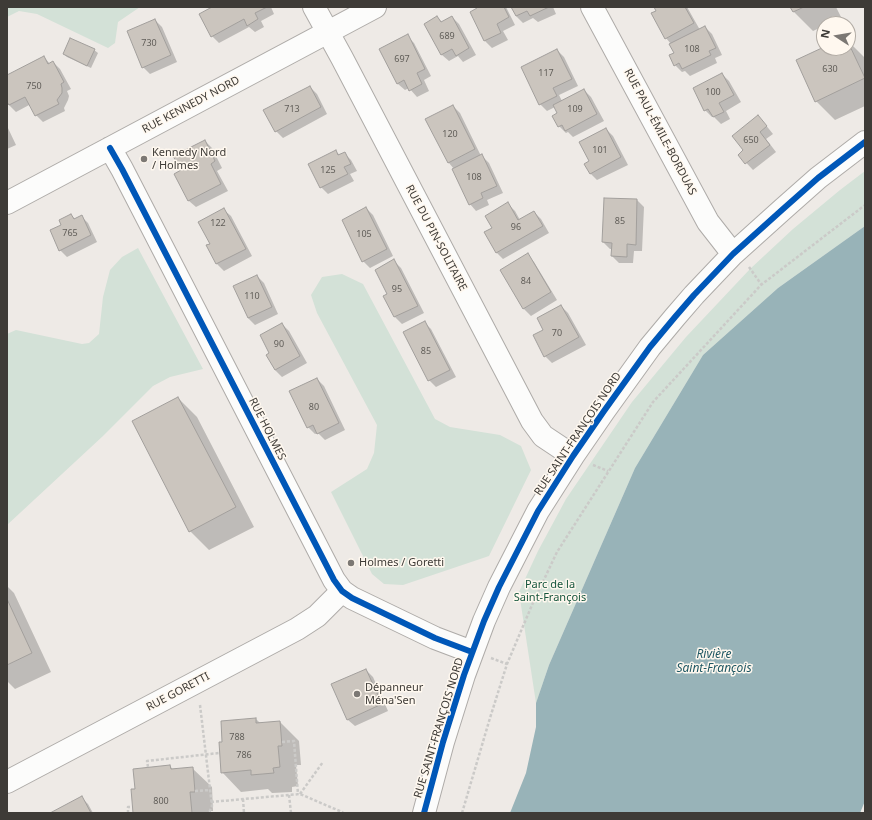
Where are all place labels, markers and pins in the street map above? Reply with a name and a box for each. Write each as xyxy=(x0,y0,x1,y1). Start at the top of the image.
place label: Kennedy Nord / Holmes xyxy=(152,146,226,172)
marker: Kennedy Nord / Holmes xyxy=(139,154,149,164)
place label: Holmes / Goretti xyxy=(359,556,444,570)
marker: Holmes / Goretti xyxy=(346,558,356,568)
place label: Dépanneur Ména'Sen xyxy=(365,681,423,707)
marker: Dépanneur Ména'Sen xyxy=(352,689,362,699)

